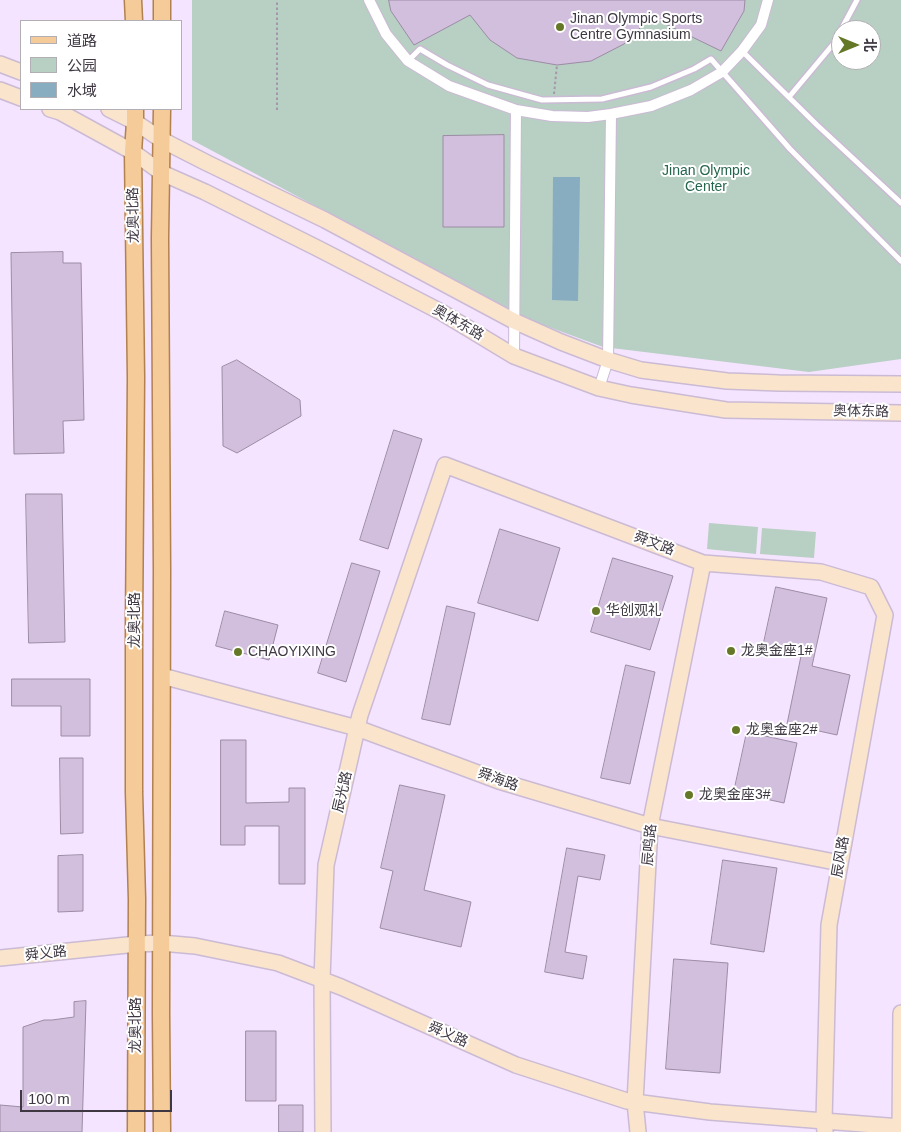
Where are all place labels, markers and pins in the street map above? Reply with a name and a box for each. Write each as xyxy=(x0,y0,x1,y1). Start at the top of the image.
place label: Jinan Olympic Sports Centre Gymnasium xyxy=(570,11,702,44)
marker: Jinan Olympic Sports Centre Gymnasium xyxy=(554,21,566,33)
place label: 华创观礼 xyxy=(606,603,662,619)
marker: 华创观礼 xyxy=(590,605,602,617)
place label: 龙奥金座1# xyxy=(741,643,813,659)
place label: CHAOYIXING xyxy=(248,644,336,660)
marker: 龙奥金座1# xyxy=(725,645,737,657)
marker: CHAOYIXING xyxy=(232,646,244,658)
place label: 龙奥金座2# xyxy=(746,722,818,738)
marker: 龙奥金座2# xyxy=(730,724,742,736)
place label: 龙奥金座3# xyxy=(699,787,771,803)
marker: 龙奥金座3# xyxy=(683,789,695,801)

